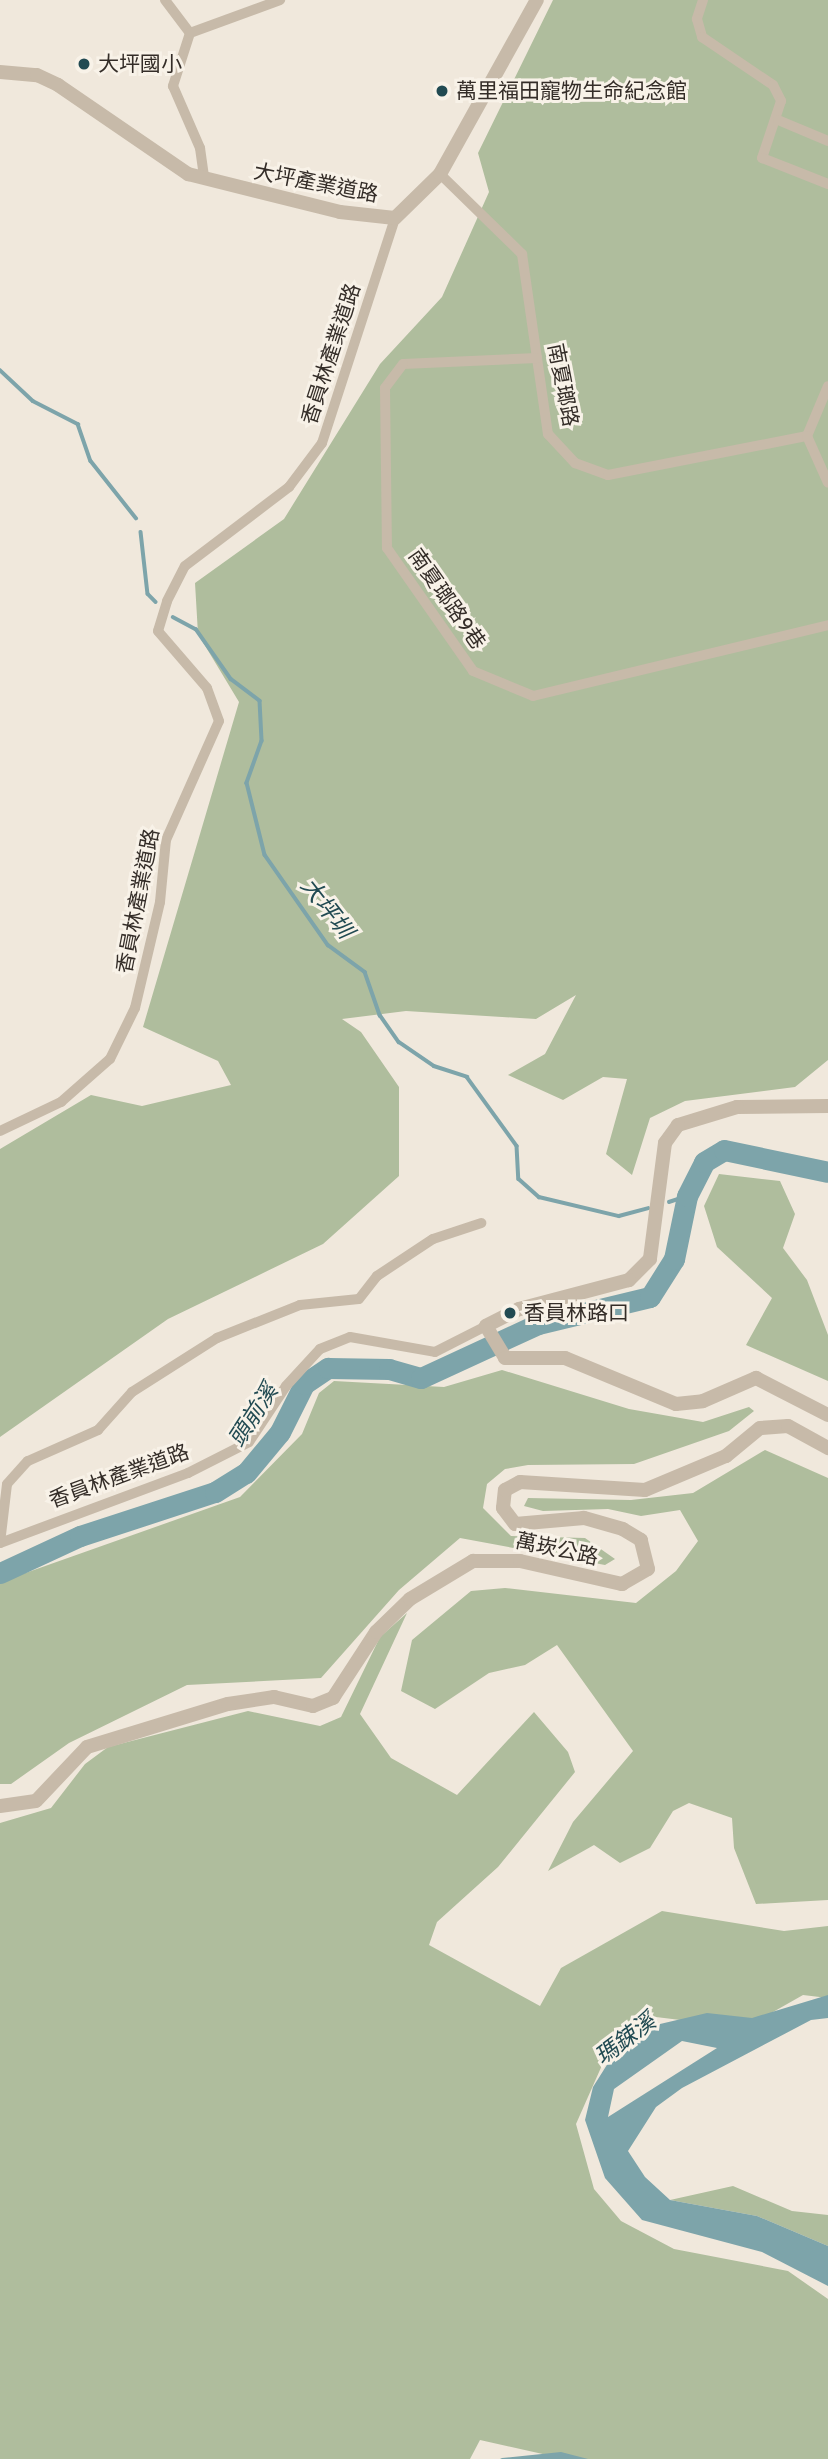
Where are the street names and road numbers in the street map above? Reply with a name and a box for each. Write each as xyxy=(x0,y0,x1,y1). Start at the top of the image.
street label: 大坪產業道路 xyxy=(252,159,380,207)
street label: 香員林產業道路 xyxy=(296,280,366,428)
street label: 南夏瑯路 xyxy=(543,341,583,429)
street label: 南夏瑯路9巷 xyxy=(403,544,491,654)
street label: 香員林產業道路 xyxy=(112,826,164,976)
street label: 香員林產業道路 xyxy=(46,1439,192,1513)
street label: 萬崁公路 xyxy=(513,1528,601,1570)

